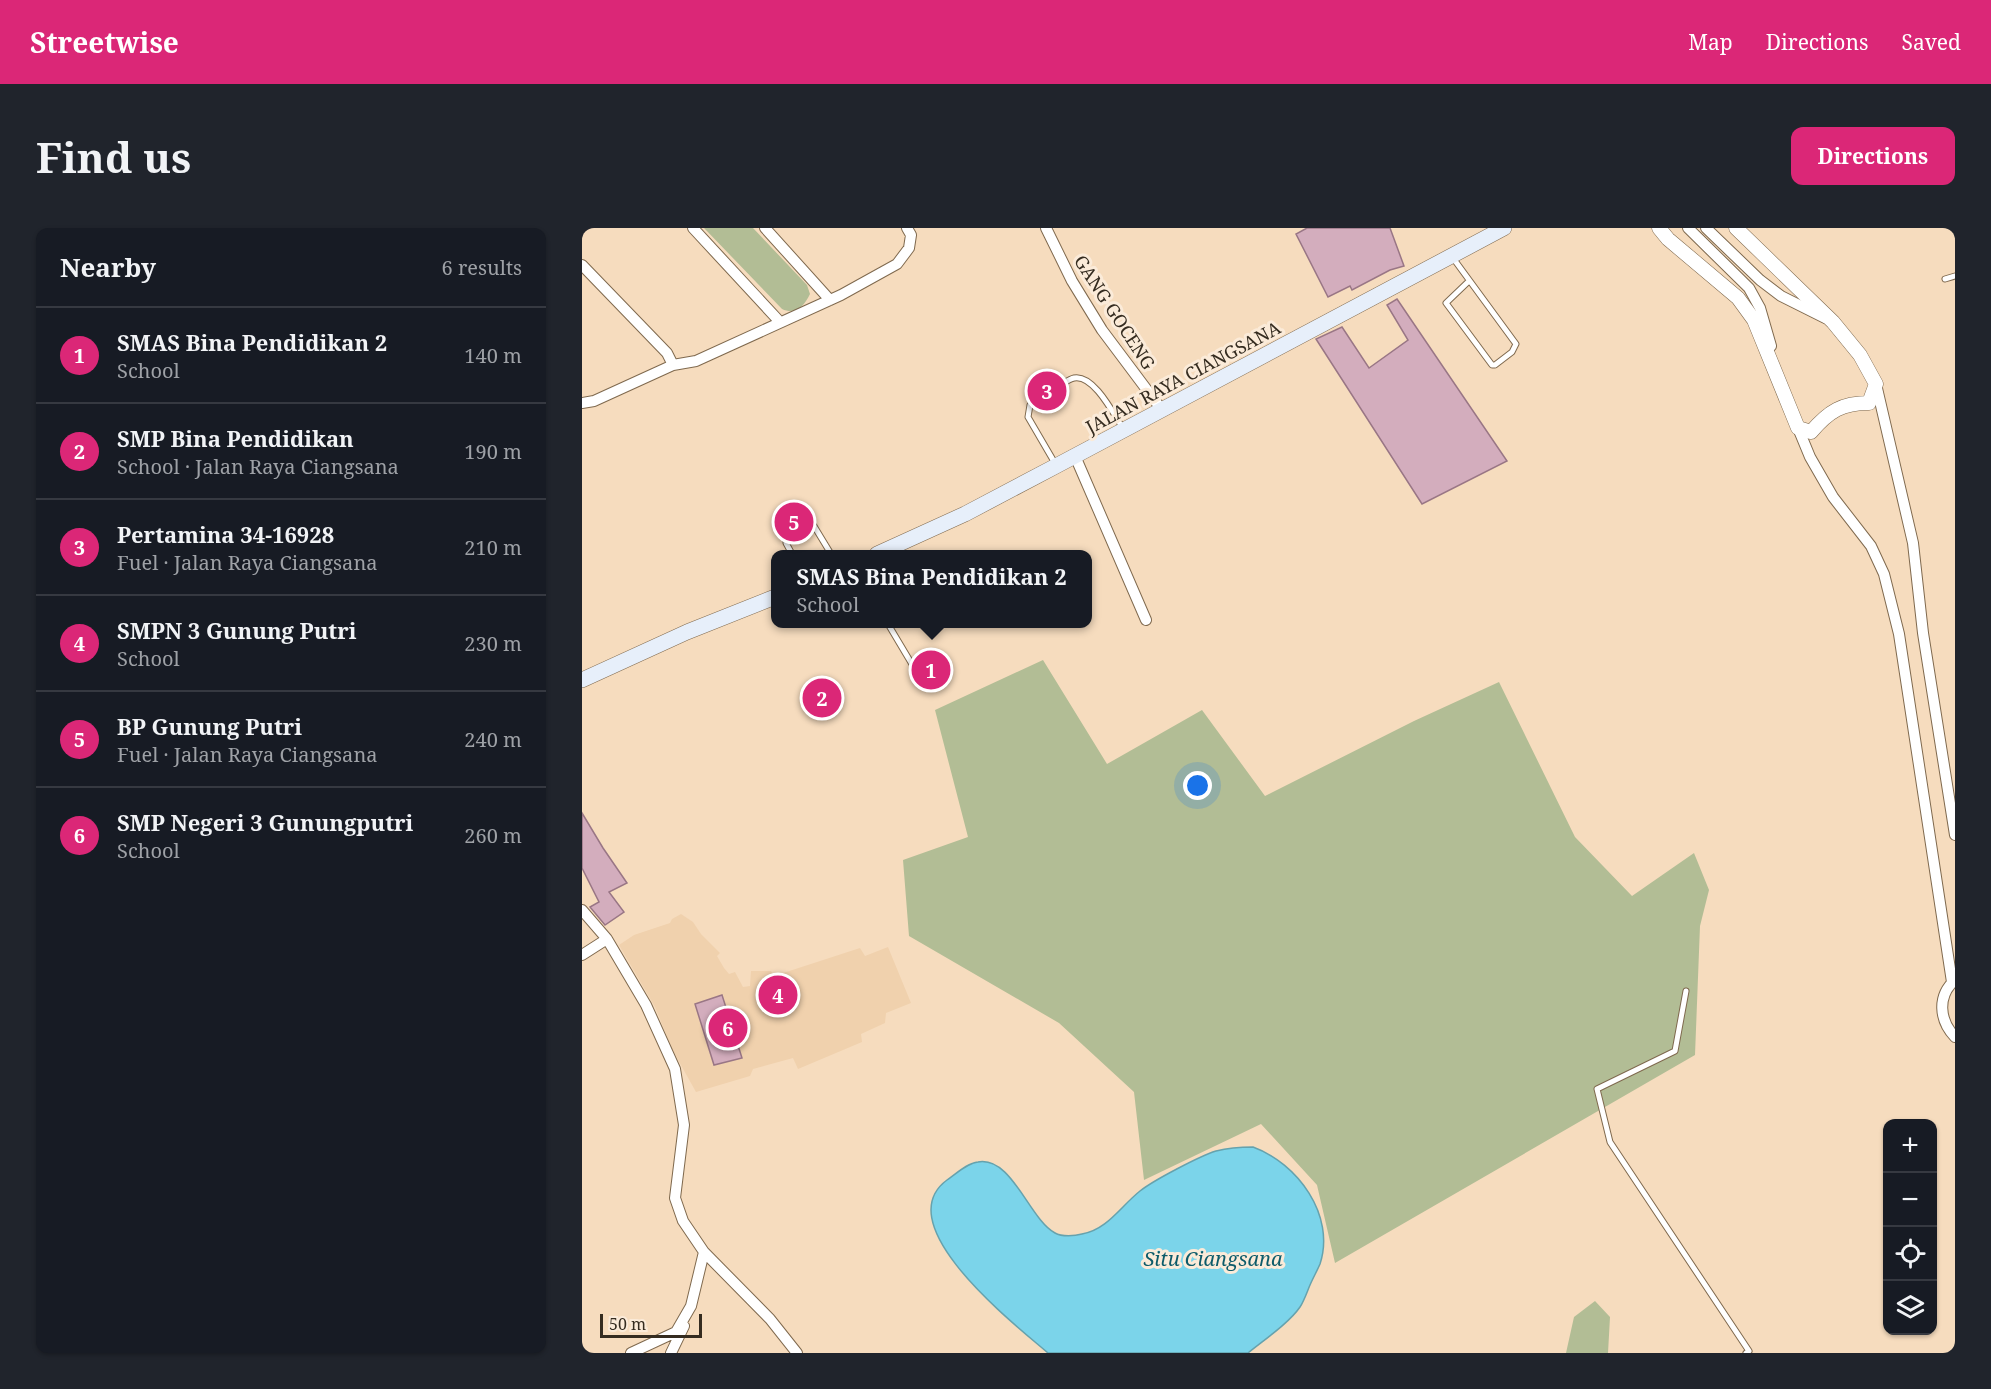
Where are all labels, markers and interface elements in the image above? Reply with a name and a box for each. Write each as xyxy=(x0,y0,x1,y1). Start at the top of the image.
text: Streetwise xyxy=(30,23,179,61)
text: Map xyxy=(1688,28,1733,56)
text: Directions xyxy=(1766,28,1868,56)
text: Saved xyxy=(1901,28,1961,56)
button: Directions xyxy=(1791,127,1955,185)
text: Find us xyxy=(36,128,191,185)
text: Nearby xyxy=(60,249,156,285)
street label: GANG GOCENG xyxy=(1069,250,1161,374)
text: 6 results xyxy=(442,254,522,281)
street label: JALAN RAYA CIANGSANA xyxy=(1080,315,1285,439)
text: SMAS Bina Pendidikan 2 xyxy=(117,327,387,357)
text: 1 xyxy=(74,342,85,369)
text: 140 m xyxy=(464,342,522,369)
text: School xyxy=(117,357,180,384)
pin: 3 xyxy=(1028,368,1066,414)
text: SMP Bina Pendidikan xyxy=(117,423,354,453)
text: 2 xyxy=(74,438,85,465)
text: 190 m xyxy=(464,438,522,465)
text: School · Jalan Raya Ciangsana xyxy=(117,453,399,480)
pin: 5 xyxy=(774,500,814,544)
text: Pertamina 34-16928 xyxy=(117,519,334,549)
text: 3 xyxy=(74,534,85,561)
text: 210 m xyxy=(464,534,522,561)
text: Fuel · Jalan Raya Ciangsana xyxy=(117,549,378,576)
popup xyxy=(771,550,1092,628)
text: SMAS Bina Pendidikan 2 xyxy=(796,561,1067,591)
text: School xyxy=(796,591,859,618)
text: SMPN 3 Gunung Putri xyxy=(117,615,356,645)
text: 4 xyxy=(74,630,85,657)
text: 230 m xyxy=(464,630,522,657)
text: School xyxy=(117,645,180,672)
pin: 1 xyxy=(912,648,950,692)
pin: 2 xyxy=(802,676,842,720)
text: BP Gunung Putri xyxy=(117,711,302,741)
text: 5 xyxy=(74,726,85,753)
text: 240 m xyxy=(464,726,522,753)
text: Fuel · Jalan Raya Ciangsana xyxy=(117,741,378,768)
your location xyxy=(1183,771,1212,800)
text: SMP Negeri 3 Gunungputri xyxy=(117,807,413,837)
text: 6 xyxy=(74,822,85,849)
text: 260 m xyxy=(464,822,522,849)
text: School xyxy=(117,837,180,864)
pin: 4 xyxy=(758,972,798,1017)
pin: 6 xyxy=(708,1006,748,1050)
map controls xyxy=(1883,1119,1937,1335)
button: + xyxy=(1883,1119,1937,1173)
button: − xyxy=(1883,1173,1937,1227)
button: locate xyxy=(1883,1227,1937,1281)
water label: Situ Ciangsana xyxy=(1143,1245,1283,1272)
button: layers xyxy=(1883,1281,1937,1335)
scale bar xyxy=(600,1311,702,1338)
text: 50 m xyxy=(609,1313,646,1335)

